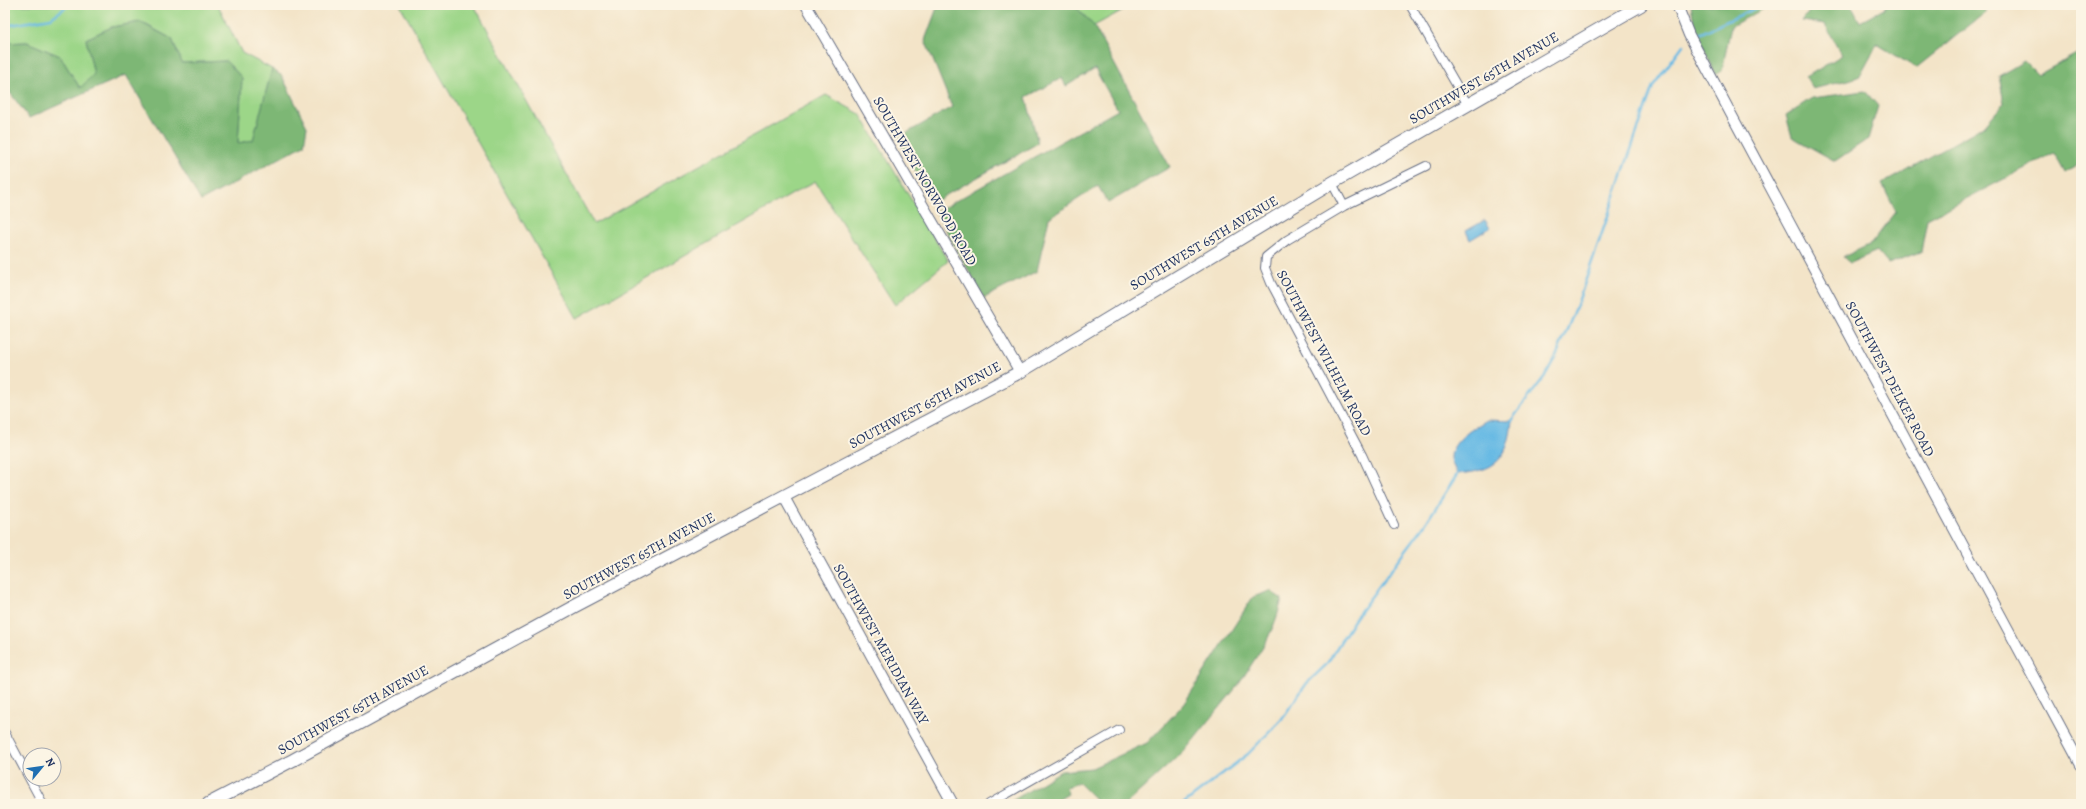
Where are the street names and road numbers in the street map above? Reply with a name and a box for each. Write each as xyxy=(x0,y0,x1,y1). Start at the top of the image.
street label: SOUTHWEST 65TH AVENUE xyxy=(1406,27,1562,129)
street label: SOUTHWEST NORWOOD ROAD xyxy=(869,93,981,269)
street label: SOUTHWEST 65TH AVENUE xyxy=(1126,191,1282,295)
street label: SOUTHWEST WILHELM ROAD xyxy=(1272,267,1376,439)
street label: SOUTHWEST DELKER ROAD xyxy=(1841,298,1939,460)
street label: SOUTHWEST 65TH AVENUE xyxy=(846,357,1004,453)
street label: SOUTHWEST 65TH AVENUE xyxy=(560,508,718,604)
street label: SOUTHWEST MERIDIAN WAY xyxy=(829,560,933,728)
street label: SOUTHWEST 65TH AVENUE xyxy=(274,661,432,759)

